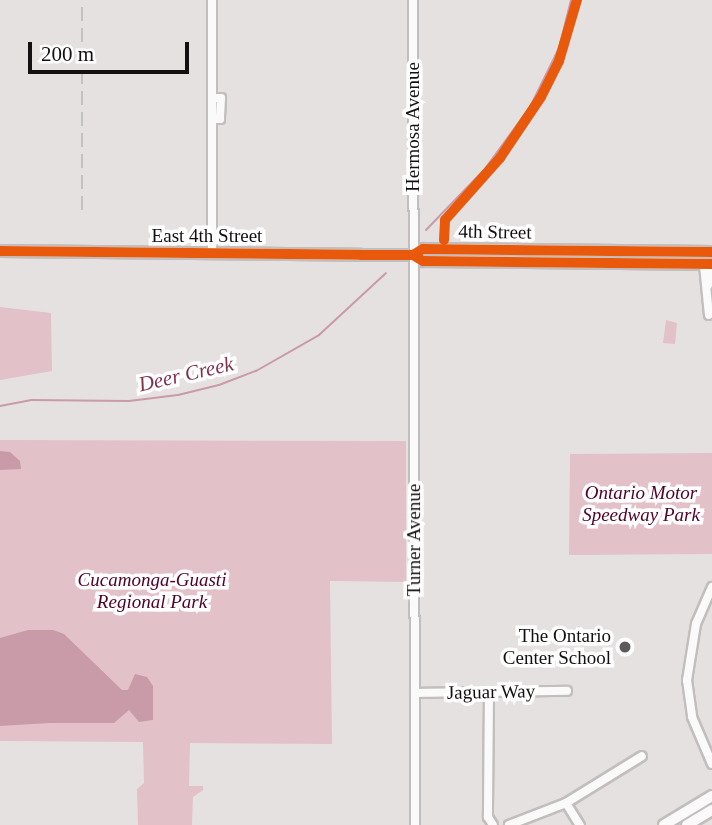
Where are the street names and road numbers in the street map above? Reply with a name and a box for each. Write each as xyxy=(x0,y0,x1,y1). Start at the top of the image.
street label: Hermosa Avenue xyxy=(402,61,424,193)
street label: 4th Street xyxy=(458,220,532,244)
street label: East 4th Street xyxy=(152,225,262,247)
street label: Turner Avenue xyxy=(403,483,425,597)
street label: Jaguar Way xyxy=(446,680,536,704)

